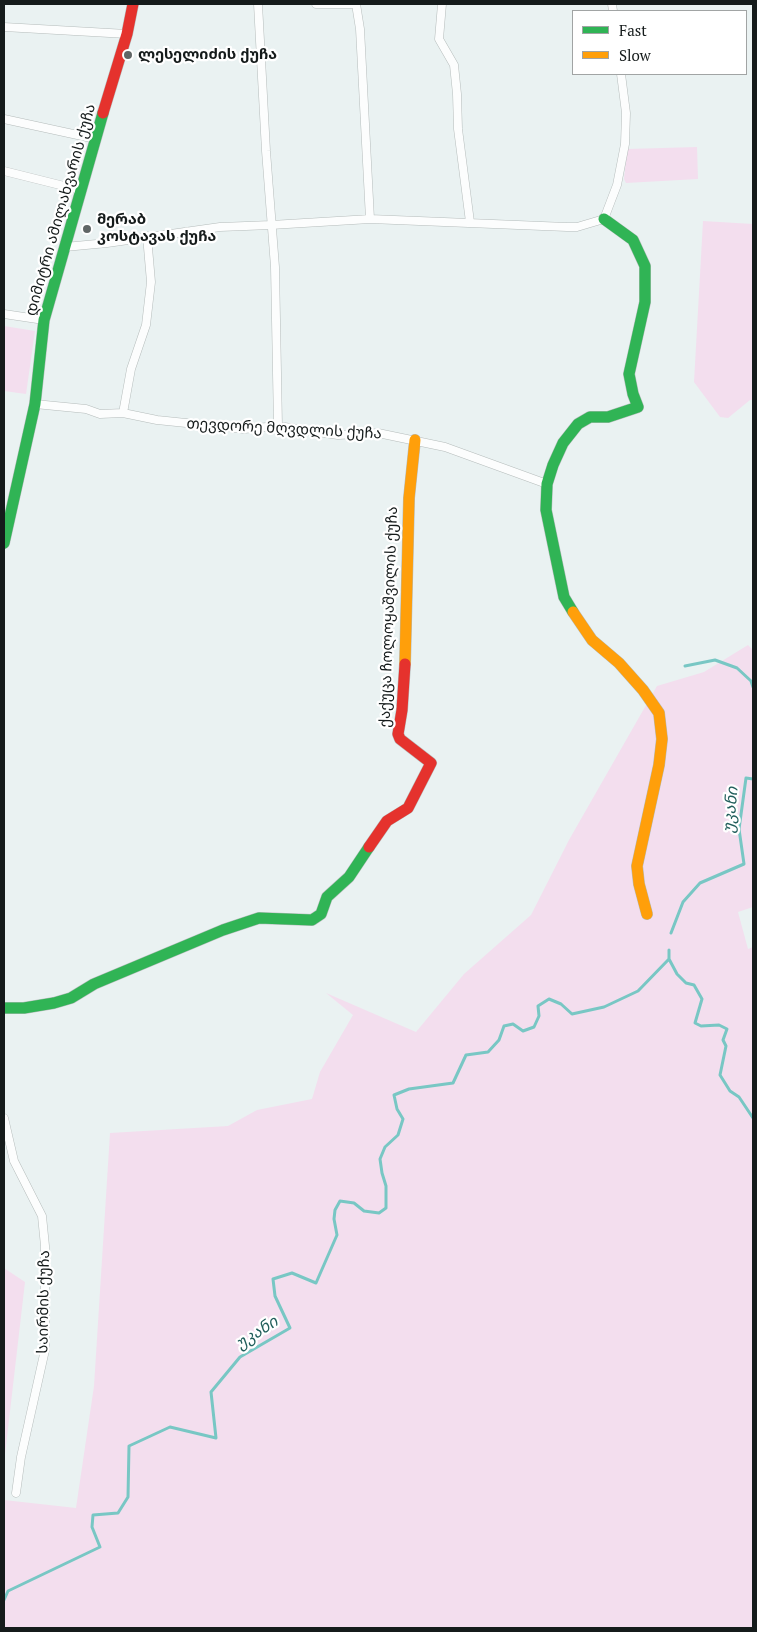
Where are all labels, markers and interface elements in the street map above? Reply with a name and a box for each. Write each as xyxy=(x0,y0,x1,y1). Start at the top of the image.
legend xyxy=(572,10,747,75)
text: Fast xyxy=(619,20,647,40)
text: Slow xyxy=(619,45,651,65)
place label: ლესელიძის ქუჩა xyxy=(138,46,277,64)
marker: ლესელიძის ქუჩა xyxy=(122,49,134,61)
street label: დიმიტრი ამილახვარის ქუჩა xyxy=(22,102,100,318)
place label: მერაბ კოსტავას ქუჩა xyxy=(97,211,216,246)
marker: მერაბ კოსტავას ქუჩა xyxy=(81,223,93,235)
street label: თევდორე მღვდლის ქუჩა xyxy=(186,415,382,443)
street label: ქაქუცა ჩოლოყაშვილის ქუჩა xyxy=(376,506,402,728)
water label: უკანი xyxy=(719,786,743,834)
street label: საირმის ქუჩა xyxy=(34,1250,54,1354)
water label: უკანი xyxy=(232,1312,282,1354)

